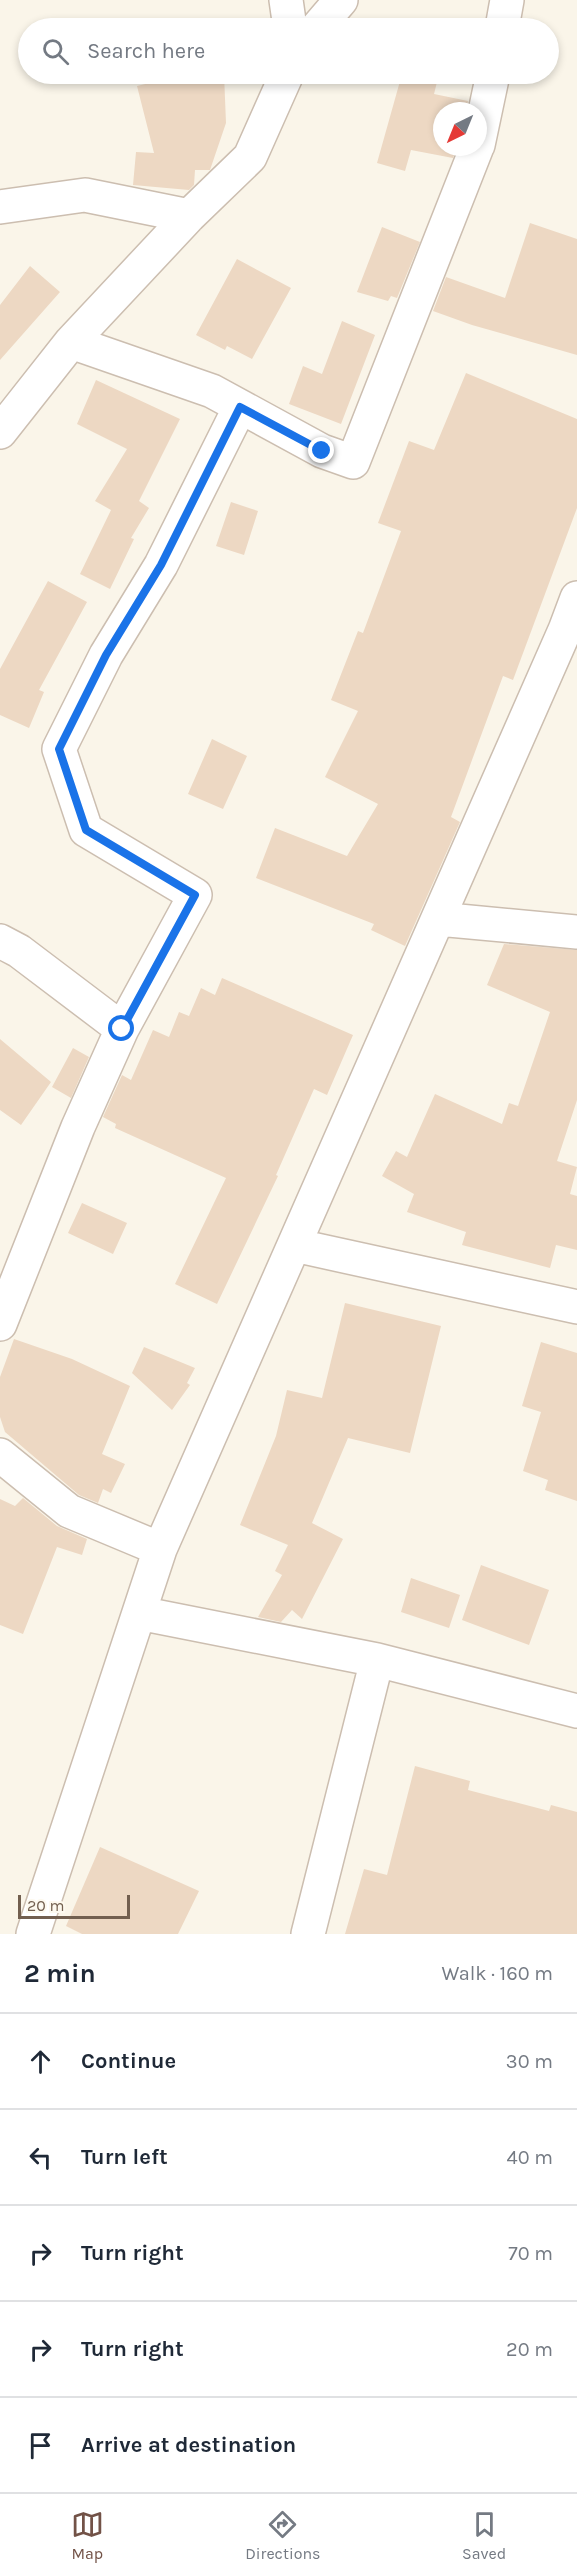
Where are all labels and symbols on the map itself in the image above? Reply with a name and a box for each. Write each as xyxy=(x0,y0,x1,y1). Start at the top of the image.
north arrow xyxy=(433,102,487,156)
route end xyxy=(308,437,334,463)
route start xyxy=(108,1015,134,1041)
scale bar xyxy=(18,1892,130,1920)

